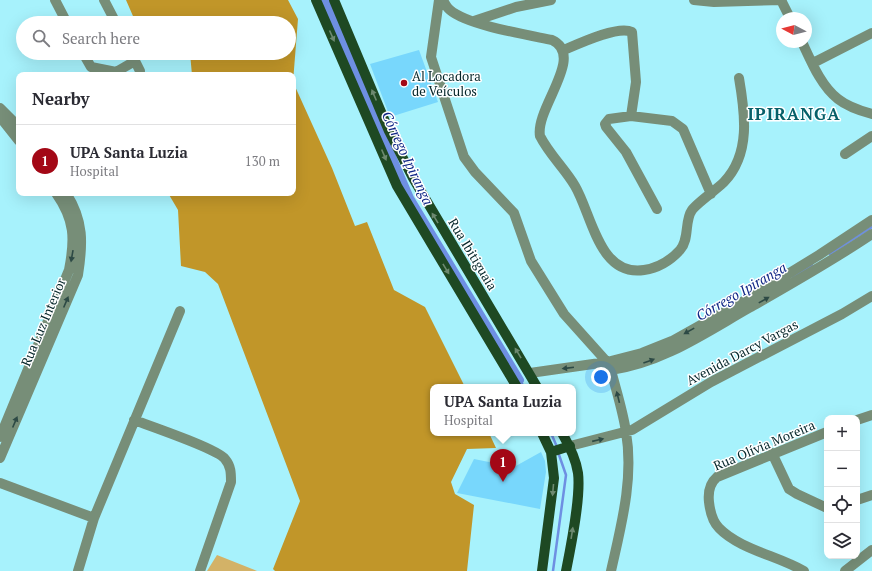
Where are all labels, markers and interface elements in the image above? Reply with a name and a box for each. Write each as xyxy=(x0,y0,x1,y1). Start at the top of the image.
north arrow xyxy=(776,12,812,48)
search box xyxy=(16,16,296,60)
icon: search xyxy=(30,27,52,49)
text: Search here xyxy=(62,28,140,48)
one-way arrow xyxy=(329,30,335,41)
place label: Al Locadora de Veículos xyxy=(412,67,481,100)
marker: Al Locadora de Veículos xyxy=(399,78,409,88)
text: Nearby xyxy=(32,87,90,110)
one-way arrow xyxy=(371,88,377,100)
district label: IPIRANGA xyxy=(747,102,841,125)
water label: Córrego Ipiranga xyxy=(378,108,438,208)
text: UPA Santa Luzia xyxy=(70,142,188,162)
one-way arrow xyxy=(380,149,387,161)
text: 1 xyxy=(41,152,49,170)
text: 130 m xyxy=(245,152,280,170)
text: Hospital xyxy=(70,162,119,180)
one-way arrow xyxy=(432,212,439,224)
street label: Rua Ibitiguaia xyxy=(444,215,502,294)
one-way arrow xyxy=(68,250,74,262)
water label: Córrego Ipiranga xyxy=(692,257,790,325)
one-way arrow xyxy=(442,264,450,274)
street label: Rua Luz Interior xyxy=(16,275,70,369)
one-way arrow xyxy=(63,297,69,308)
one-way arrow xyxy=(758,297,769,303)
street label: Avenida Darcy Vargas xyxy=(683,315,801,389)
one-way arrow xyxy=(683,328,695,335)
one-way arrow xyxy=(514,347,521,359)
one-way arrow xyxy=(643,357,655,363)
one-way arrow xyxy=(562,365,574,371)
your location xyxy=(591,367,611,387)
popup xyxy=(430,384,576,436)
one-way arrow xyxy=(614,390,620,403)
text: UPA Santa Luzia xyxy=(444,391,562,411)
text: Hospital xyxy=(444,411,493,429)
street label: Rua Olívia Moreira xyxy=(710,415,818,475)
map controls xyxy=(824,415,860,559)
button: + xyxy=(824,415,860,451)
one-way arrow xyxy=(12,416,18,427)
one-way arrow xyxy=(592,436,604,442)
pin: 1 xyxy=(490,449,516,482)
button: − xyxy=(824,451,860,487)
one-way arrow xyxy=(550,484,556,496)
button: locate xyxy=(824,487,860,523)
button: layers xyxy=(824,523,860,559)
one-way arrow xyxy=(569,526,575,539)

